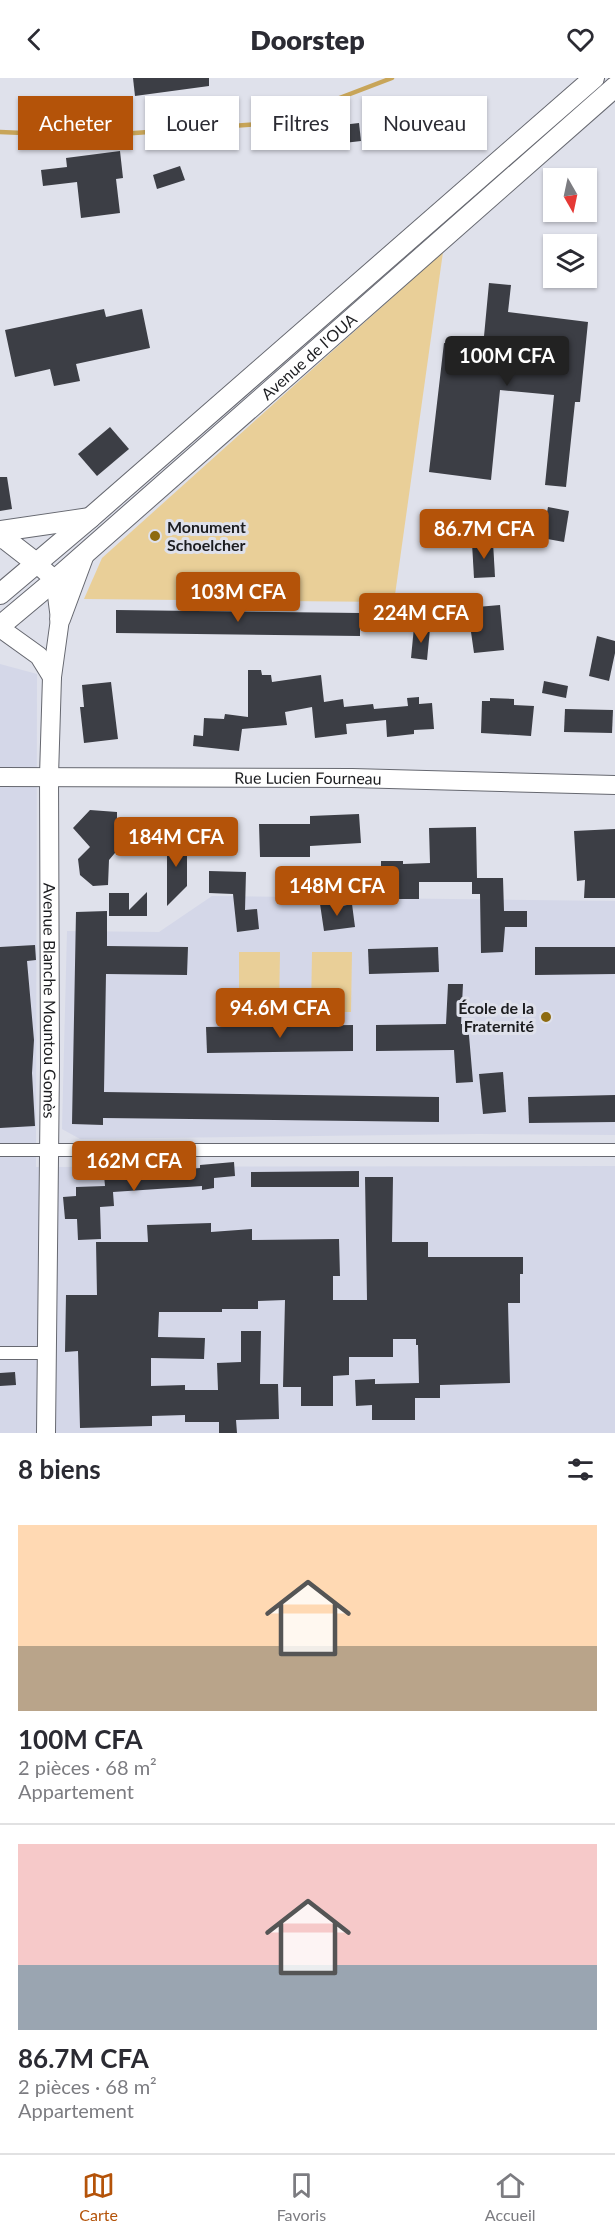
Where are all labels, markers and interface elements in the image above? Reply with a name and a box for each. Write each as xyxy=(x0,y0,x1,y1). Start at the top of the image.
icon: back xyxy=(18,23,51,56)
text: Doorstep xyxy=(250,23,365,56)
icon: heart xyxy=(564,23,597,56)
chip: Acheter xyxy=(18,96,133,150)
chip: Louer xyxy=(145,96,239,150)
chip: Filtres xyxy=(251,96,350,150)
chip: Nouveau xyxy=(362,96,487,150)
north arrow xyxy=(543,168,597,222)
map controls xyxy=(543,168,597,288)
button: layers xyxy=(543,234,597,288)
street label: Avenue de l'OUA xyxy=(257,309,360,403)
pin: 100M CFA xyxy=(445,336,569,387)
text: 100M CFA xyxy=(459,343,555,367)
pin: 86.7M CFA xyxy=(415,509,553,560)
text: 86.7M CFA xyxy=(434,516,534,540)
place label: Monument Schoelcher xyxy=(167,517,246,554)
marker: Monument Schoelcher xyxy=(148,529,162,543)
pin: 103M CFA xyxy=(176,572,300,623)
text: 103M CFA xyxy=(190,579,286,603)
pin: 224M CFA xyxy=(359,593,483,644)
text: 224M CFA xyxy=(373,600,469,624)
street label: Rue Lucien Fourneau xyxy=(234,768,382,788)
pin: 184M CFA xyxy=(114,817,238,868)
text: 184M CFA xyxy=(128,824,224,848)
pin: 148M CFA xyxy=(275,866,399,917)
text: 148M CFA xyxy=(289,873,385,897)
street label: Avenue Blanche Mountou Gomès xyxy=(40,883,60,1119)
pin: 94.6M CFA xyxy=(211,988,349,1039)
text: 94.6M CFA xyxy=(230,995,330,1019)
place label: École de la Fraternité xyxy=(458,998,534,1035)
marker: École de la Fraternité xyxy=(539,1010,553,1024)
pin: 162M CFA xyxy=(72,1141,196,1192)
text: 162M CFA xyxy=(86,1148,182,1172)
text: 8 biens xyxy=(18,1453,101,1485)
icon: filters xyxy=(564,1453,597,1486)
icon: home xyxy=(254,1564,362,1672)
text: 100M CFA xyxy=(18,1723,143,1755)
text: 2 pièces · 68 m² xyxy=(18,1755,157,1779)
text: Appartement xyxy=(18,1779,134,1803)
icon: home xyxy=(254,1883,362,1991)
text: 86.7M CFA xyxy=(18,2042,149,2074)
text: 2 pièces · 68 m² xyxy=(18,2074,157,2098)
text: Appartement xyxy=(18,2098,134,2122)
tab: Carte xyxy=(79,2169,118,2224)
tab: Favoris xyxy=(277,2169,326,2224)
tab: Accueil xyxy=(485,2169,536,2224)

